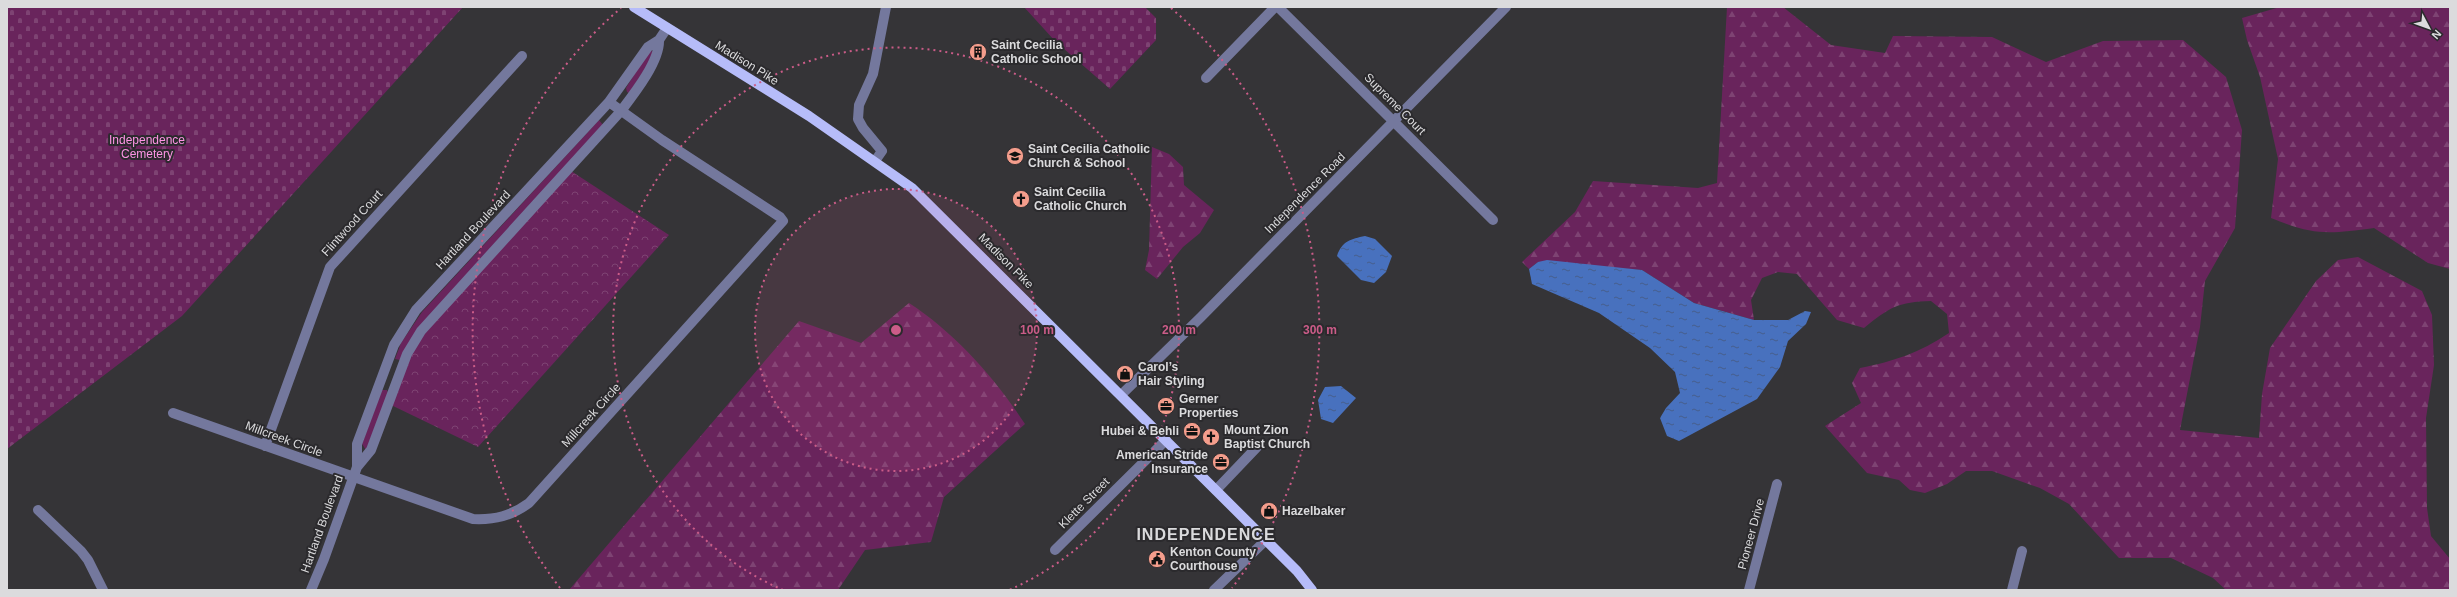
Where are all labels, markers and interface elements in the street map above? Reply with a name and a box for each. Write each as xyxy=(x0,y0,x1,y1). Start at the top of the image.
north arrow xyxy=(2409,8,2449,48)
text: N xyxy=(2429,28,2444,42)
street label: Madison Pike xyxy=(713,38,782,88)
place label: Saint Cecilia Catholic School xyxy=(991,38,1082,66)
building icon: Saint Cecilia Catholic School xyxy=(968,42,988,62)
street label: Supreme Court xyxy=(1361,70,1429,138)
park label: Independence Cemetery xyxy=(109,133,185,161)
place label: Saint Cecilia Catholic Church & School xyxy=(1028,142,1150,170)
school or university icon: Saint Cecilia Catholic Church & School xyxy=(1005,146,1025,166)
street label: Independence Road xyxy=(1262,150,1348,236)
place label: Saint Cecilia Catholic Church xyxy=(1034,185,1127,213)
street label: Flintwood Court xyxy=(319,187,386,259)
street label: Hartland Boulevard xyxy=(433,188,513,272)
church icon: Saint Cecilia Catholic Church xyxy=(1011,189,1031,209)
street label: Madison Pike xyxy=(976,231,1037,292)
centre of rings xyxy=(889,323,903,337)
text: 100 m xyxy=(1020,323,1054,337)
text: 200 m xyxy=(1162,323,1196,337)
text: 300 m xyxy=(1303,323,1337,337)
place label: Carol’s Hair Styling xyxy=(1138,360,1205,388)
shop icon: Carol’s Hair Styling xyxy=(1115,364,1135,384)
street label: Millcreek Circle xyxy=(559,380,624,450)
place label: Gerner Properties xyxy=(1179,392,1239,420)
office icon: Gerner Properties xyxy=(1156,396,1176,416)
street label: Millcreek Circle xyxy=(243,419,325,460)
office icon: Hubei & Behli xyxy=(1182,421,1202,441)
place label: Mount Zion Baptist Church xyxy=(1224,423,1310,451)
place label: Hubei & Behli xyxy=(1101,424,1179,438)
church icon: Mount Zion Baptist Church xyxy=(1201,427,1221,447)
place label: American Stride Insurance xyxy=(1116,448,1208,476)
office icon: American Stride Insurance xyxy=(1211,452,1231,472)
street label: Hartland Boulevard xyxy=(298,473,346,575)
street label: Klette Street xyxy=(1056,474,1113,531)
street label: Pioneer Drive xyxy=(1735,497,1767,571)
shop icon: Hazelbaker xyxy=(1259,501,1279,521)
place label: Hazelbaker xyxy=(1282,504,1346,518)
district label: INDEPENDENCE xyxy=(1136,526,1276,543)
place label: Kenton County Courthouse xyxy=(1170,545,1256,573)
public building icon: Kenton County Courthouse xyxy=(1147,549,1167,569)

